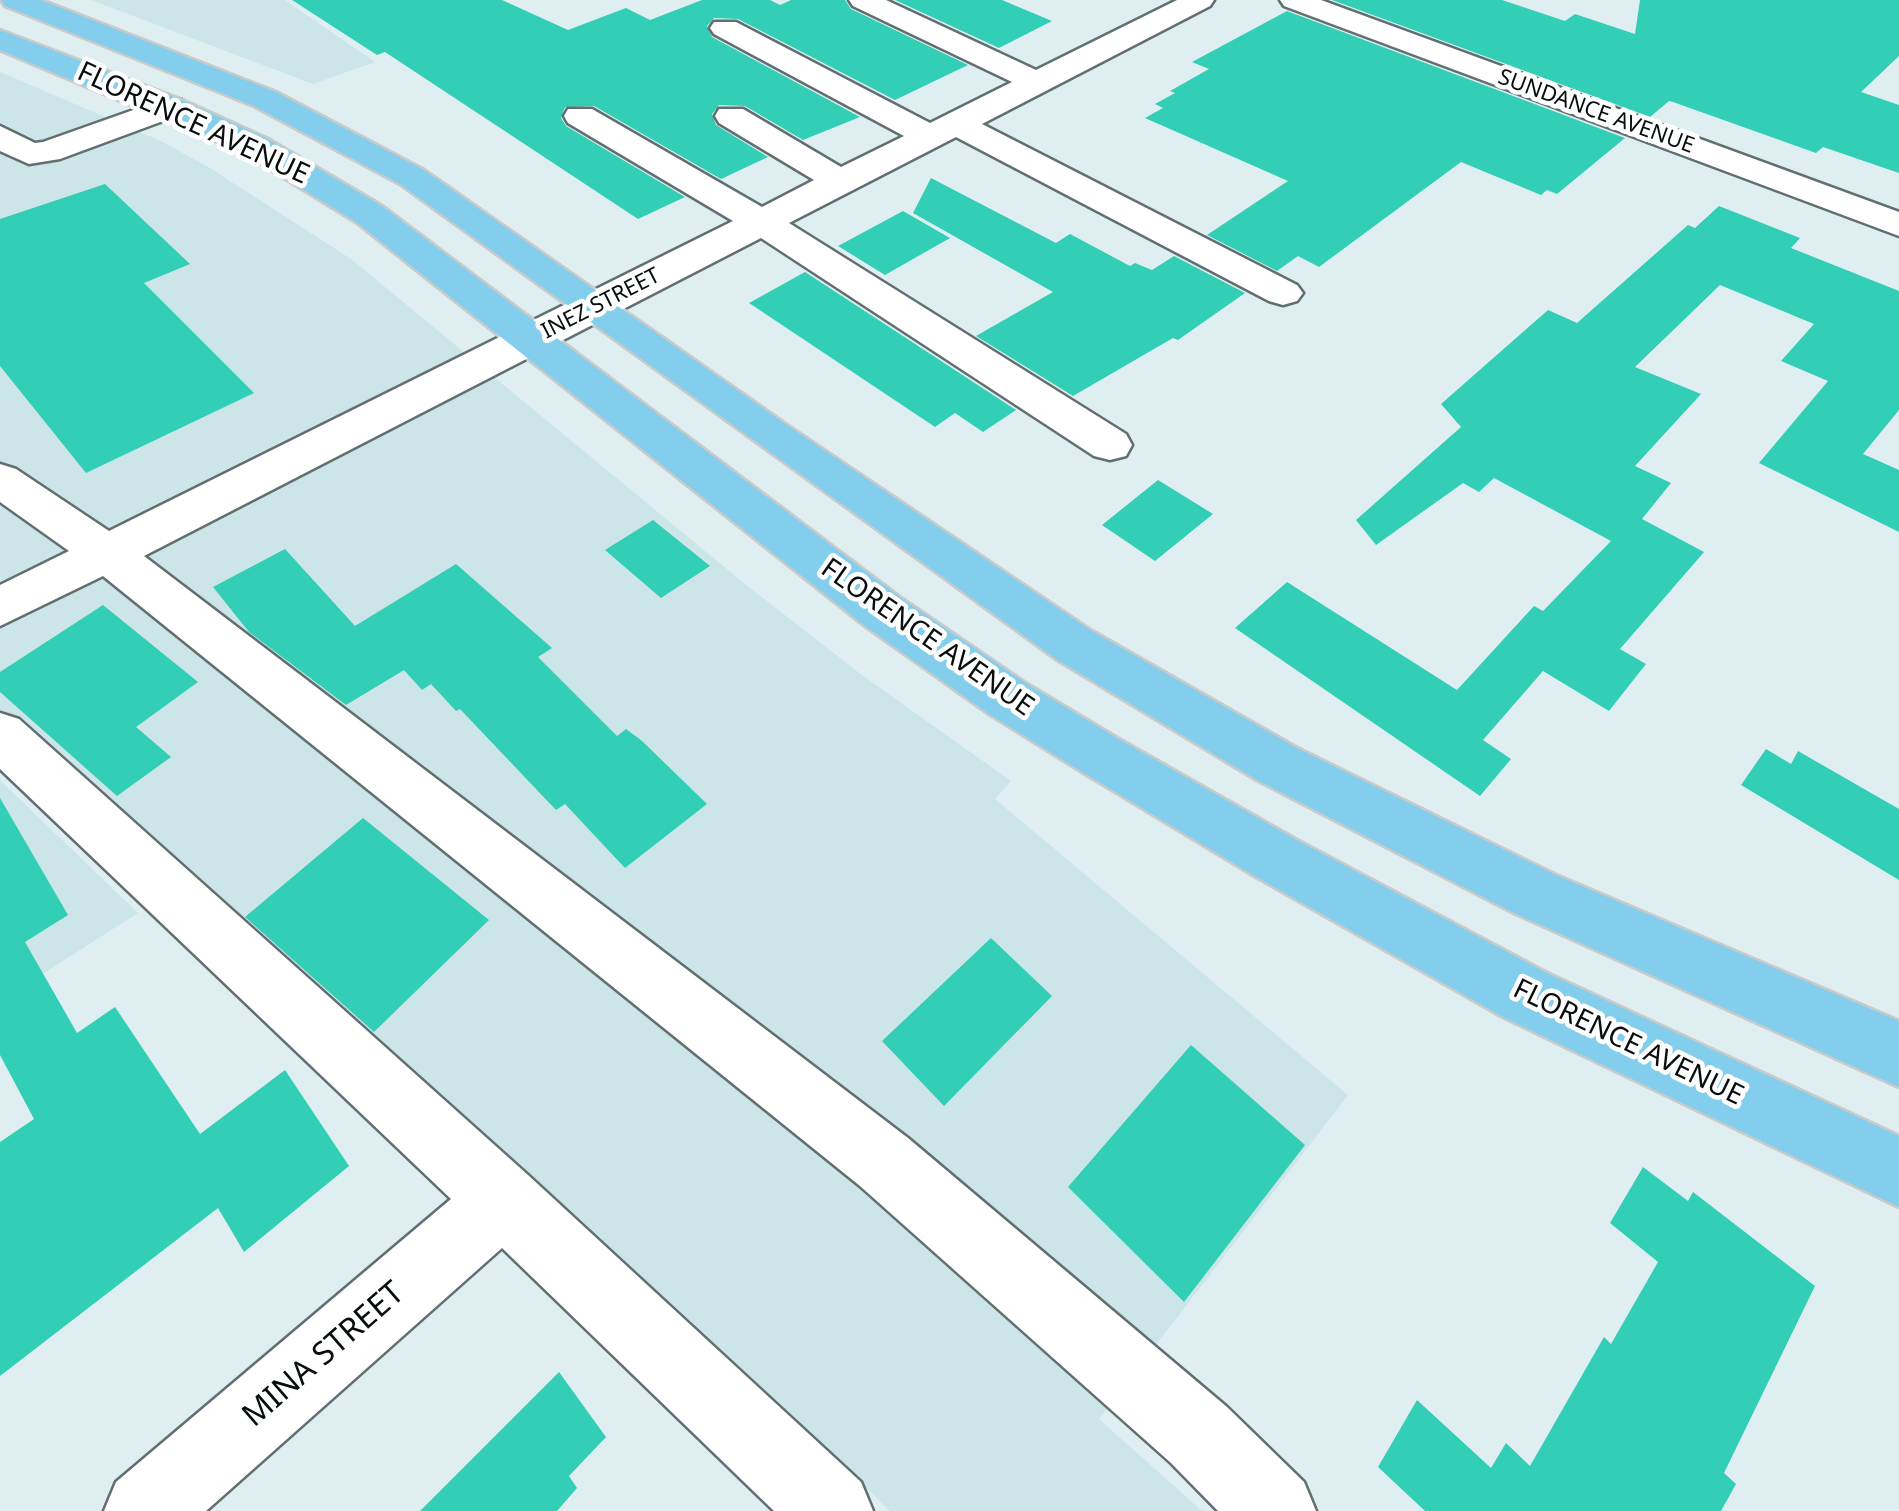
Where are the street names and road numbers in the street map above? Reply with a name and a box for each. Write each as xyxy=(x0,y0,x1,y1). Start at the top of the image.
street label: FLORENCE AVENUE xyxy=(72,56,314,192)
street label: SUNDANCE AVENUE xyxy=(1494,64,1698,160)
street label: INEZ STREET xyxy=(537,263,665,345)
street label: FLORENCE AVENUE xyxy=(814,552,1040,724)
street label: FLORENCE AVENUE xyxy=(1507,973,1749,1113)
street label: MINA STREET xyxy=(235,1274,413,1436)

